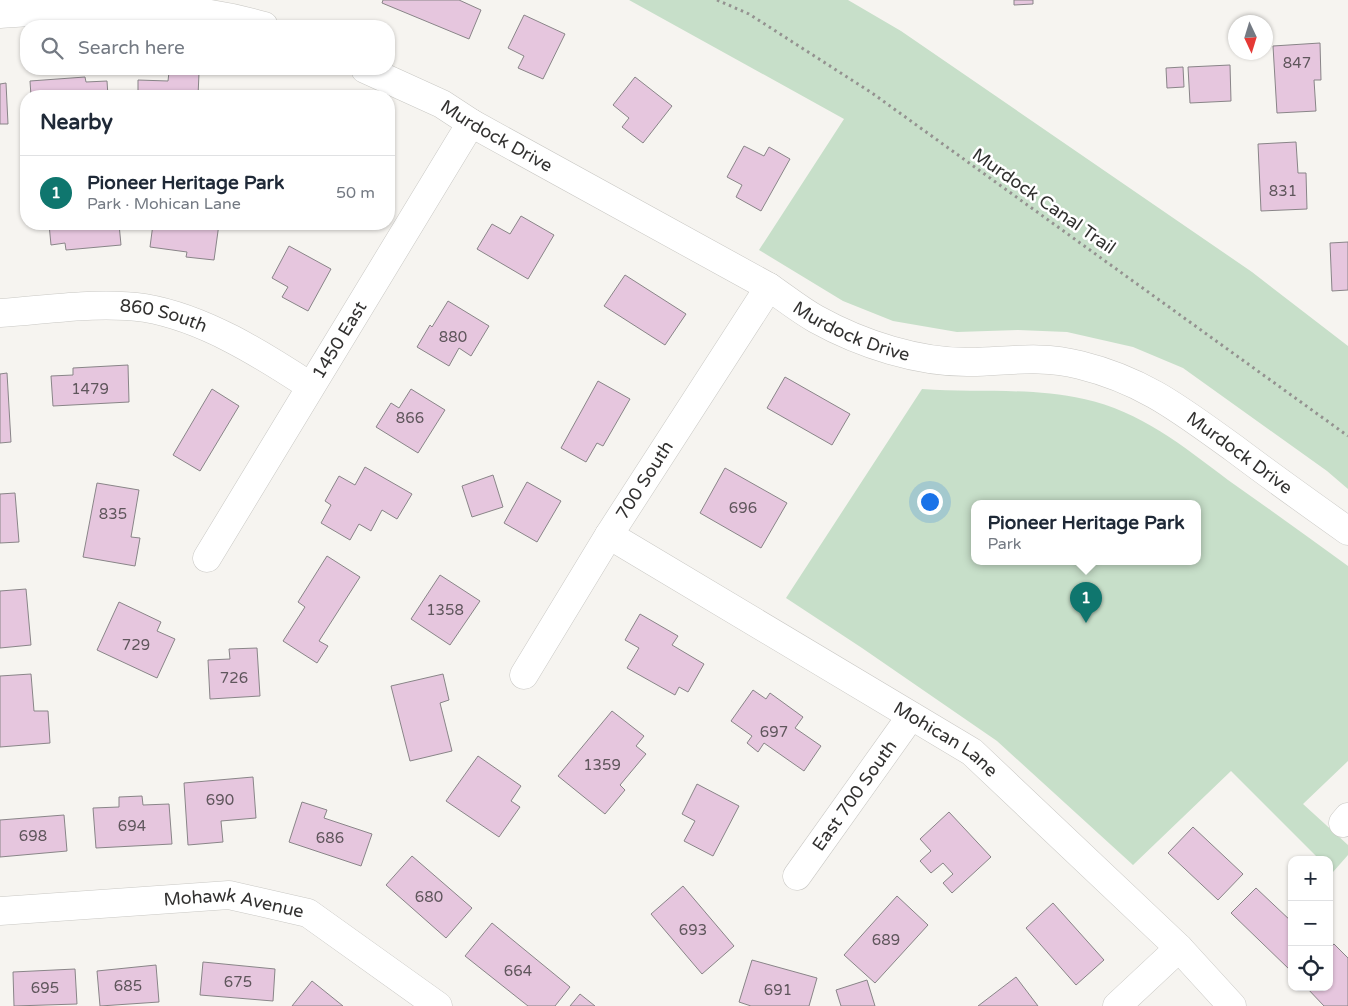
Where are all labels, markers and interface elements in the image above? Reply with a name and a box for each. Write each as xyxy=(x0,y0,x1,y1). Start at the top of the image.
north arrow xyxy=(1228,15,1273,60)
search box xyxy=(20,20,395,75)
icon: search xyxy=(38,34,66,62)
text: Search here xyxy=(78,37,185,59)
house number: 847 xyxy=(1283,54,1311,72)
street label: Murdock Drive xyxy=(437,95,556,177)
text: Nearby xyxy=(40,110,113,135)
street label: Murdock Canal Trail xyxy=(968,143,1120,259)
text: Pioneer Heritage Park xyxy=(87,172,284,194)
house number: 831 xyxy=(1269,182,1297,200)
text: 1 xyxy=(51,183,61,203)
text: 50 m xyxy=(336,183,375,203)
text: Park · Mohican Lane xyxy=(87,194,241,214)
street label: 860 South xyxy=(119,295,211,337)
street label: Murdock Drive xyxy=(789,296,912,366)
street label: 1450 East xyxy=(307,297,371,383)
house number: 880 xyxy=(439,328,467,346)
house number: 1479 xyxy=(71,380,109,398)
street label: Murdock Drive xyxy=(1182,407,1297,499)
house number: 866 xyxy=(396,409,424,427)
street label: 700 South xyxy=(611,437,678,524)
your location xyxy=(917,489,943,515)
house number: 696 xyxy=(729,499,757,517)
popup xyxy=(971,500,1201,565)
house number: 835 xyxy=(99,505,127,523)
text: Pioneer Heritage Park xyxy=(987,512,1185,534)
text: Park xyxy=(987,534,1022,554)
pin: 1 xyxy=(1070,582,1102,623)
house number: 1358 xyxy=(426,601,464,619)
house number: 729 xyxy=(122,636,150,654)
house number: 726 xyxy=(220,669,248,687)
street label: Mohican Lane xyxy=(890,697,1002,782)
house number: 697 xyxy=(760,723,788,741)
street label: East 700 South xyxy=(807,736,901,855)
house number: 1359 xyxy=(583,756,621,774)
house number: 690 xyxy=(206,791,234,809)
house number: 694 xyxy=(118,817,146,835)
house number: 698 xyxy=(19,827,47,845)
house number: 686 xyxy=(316,829,344,847)
map controls xyxy=(1288,856,1333,991)
button: + xyxy=(1288,856,1333,901)
street label: Mohawk Avenue xyxy=(163,884,306,923)
house number: 680 xyxy=(415,888,443,906)
button: − xyxy=(1288,901,1333,946)
house number: 693 xyxy=(679,921,707,939)
house number: 689 xyxy=(872,931,900,949)
button: locate xyxy=(1288,946,1333,991)
house number: 664 xyxy=(504,962,532,980)
house number: 675 xyxy=(224,973,252,991)
house number: 685 xyxy=(114,977,142,995)
house number: 695 xyxy=(31,979,59,997)
house number: 691 xyxy=(764,981,792,999)

